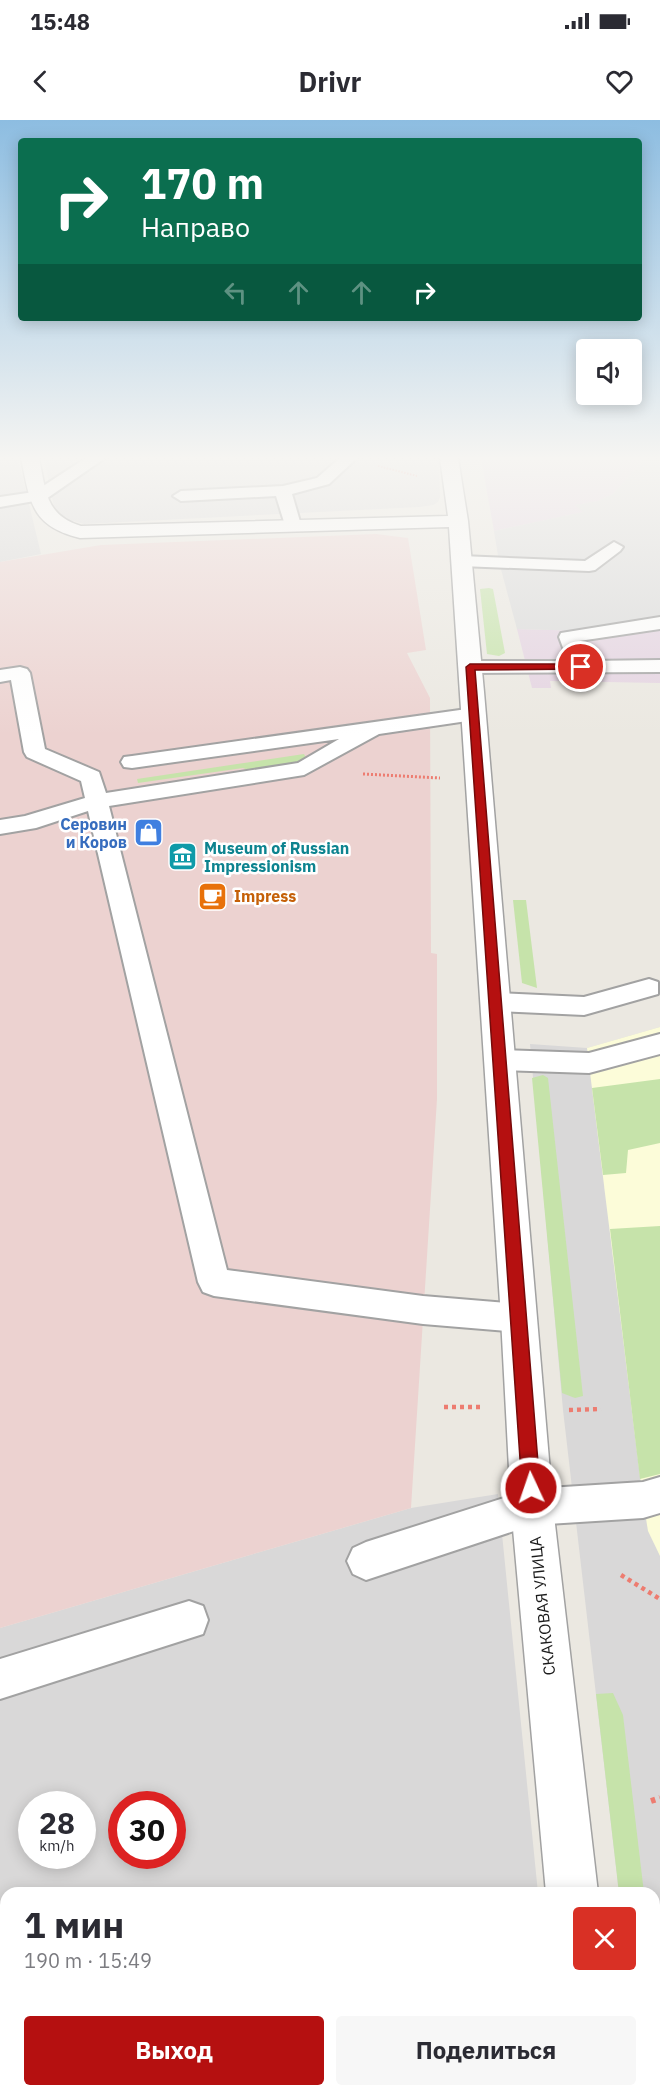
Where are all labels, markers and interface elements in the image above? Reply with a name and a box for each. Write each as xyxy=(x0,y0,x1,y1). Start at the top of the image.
text: 15:48 xyxy=(30,7,90,36)
text: Drivr xyxy=(299,64,361,99)
icon: back xyxy=(24,65,57,98)
icon: heart xyxy=(603,65,636,98)
text: 170 m xyxy=(141,156,264,211)
icon: right xyxy=(42,162,120,240)
text: Направо xyxy=(141,209,250,244)
icon: left xyxy=(219,276,252,309)
icon: ahead xyxy=(282,276,315,309)
icon: ahead xyxy=(345,276,378,309)
icon: right xyxy=(408,276,441,309)
map controls xyxy=(576,339,642,405)
button: sound xyxy=(576,339,642,405)
pin xyxy=(555,641,606,692)
icon: arrive xyxy=(564,650,597,683)
place label: Серовин и Коров xyxy=(60,814,127,852)
shop icon: Серовин и Коров xyxy=(132,817,164,849)
place label: Museum of Russian Impressionism xyxy=(204,838,349,876)
museum icon: Museum of Russian Impressionism xyxy=(167,841,199,873)
cafe icon: Impress xyxy=(197,880,229,912)
place label: Impress xyxy=(234,886,296,906)
position arrow xyxy=(499,1456,563,1520)
street label: СКАКОВАЯ УЛИЦА xyxy=(525,1535,559,1677)
speed limit sign: 30 xyxy=(108,1791,186,1869)
text: 28 xyxy=(39,1803,75,1842)
text: km/h xyxy=(39,1836,75,1855)
text: 1 мин xyxy=(24,1901,124,1948)
button: close xyxy=(573,1907,636,1970)
text: 190 m · 15:49 xyxy=(24,1947,152,1974)
button: Выход xyxy=(24,2016,324,2085)
button: Поделиться xyxy=(336,2016,636,2085)

